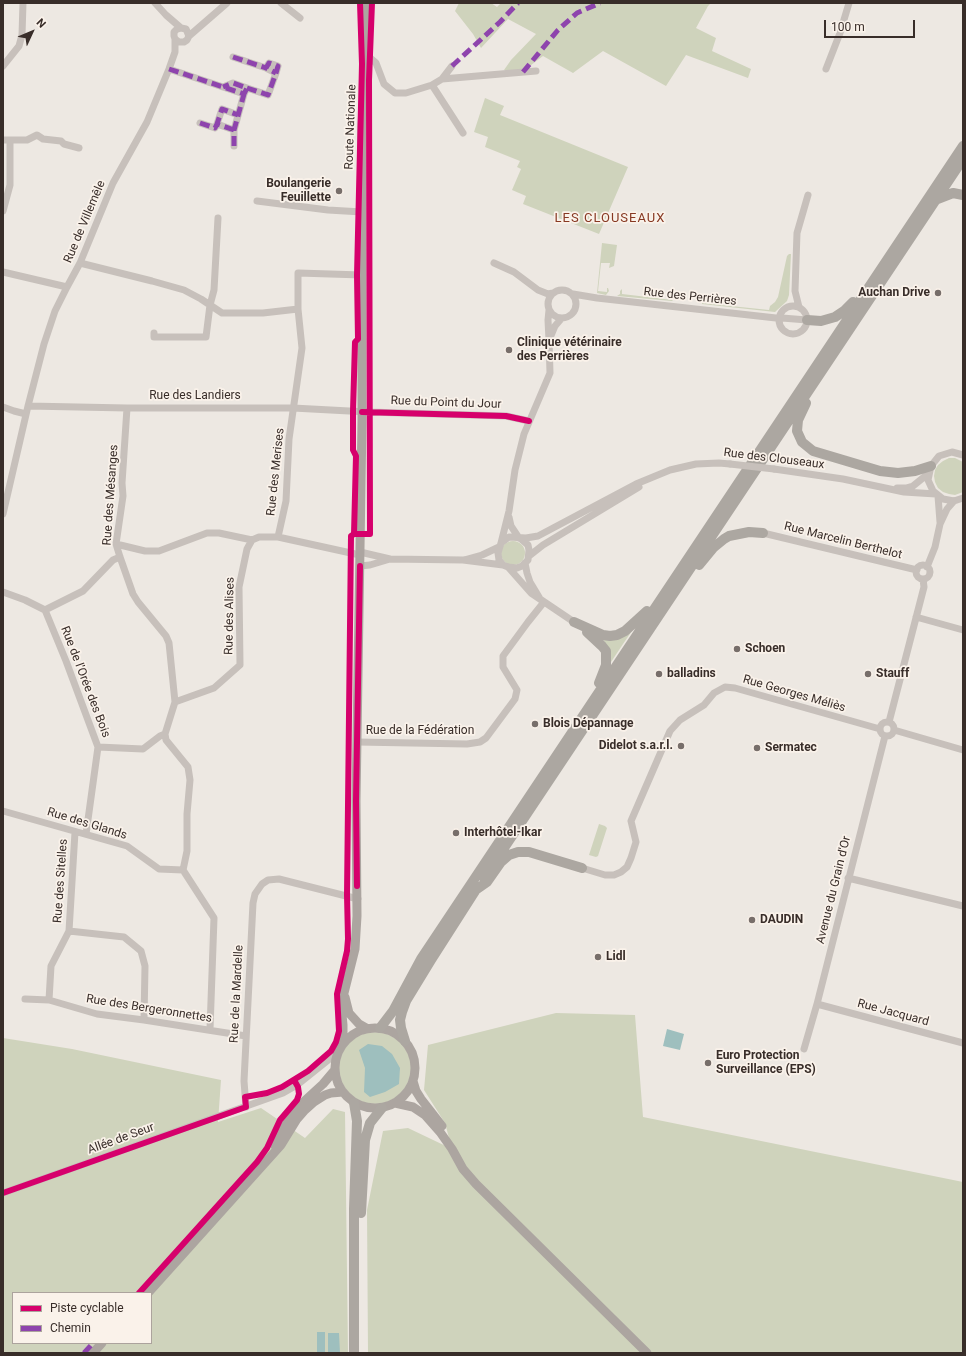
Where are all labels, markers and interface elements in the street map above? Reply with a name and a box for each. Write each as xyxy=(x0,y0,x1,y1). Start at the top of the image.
north arrow xyxy=(12,12,52,52)
scale bar xyxy=(826,12,917,38)
text: N xyxy=(34,16,48,31)
text: 100 m xyxy=(831,20,865,34)
street label: Route Nationale xyxy=(342,84,360,170)
place label: Boulangerie Feuillette xyxy=(266,177,331,205)
street label: Rue de Villemêle xyxy=(61,179,109,265)
marker: Boulangerie Feuillette xyxy=(334,186,344,196)
district label: LES CLOUSEAUX xyxy=(555,211,665,227)
street label: Rue des Perrières xyxy=(643,285,737,309)
place label: Auchan Drive xyxy=(858,286,930,300)
marker: Auchan Drive xyxy=(933,288,943,298)
place label: Clinique vétérinaire des Perrières xyxy=(517,336,622,364)
marker: Clinique vétérinaire des Perrières xyxy=(504,345,514,355)
street label: Rue des Landiers xyxy=(149,389,241,403)
street label: Rue du Point du Jour xyxy=(390,394,502,412)
street label: Rue des Merises xyxy=(264,427,288,517)
street label: Rue des Mésanges xyxy=(100,444,122,546)
street label: Rue des Clouseaux xyxy=(723,446,825,472)
street label: Rue Marcelin Berthelot xyxy=(782,519,904,563)
street label: Rue des Alises xyxy=(222,577,238,655)
street label: Rue de l'Orée des Bois xyxy=(57,624,113,740)
place label: Schoen xyxy=(745,642,785,656)
marker: Schoen xyxy=(732,644,742,654)
place label: balladins xyxy=(667,667,716,681)
place label: Stauff xyxy=(876,667,909,681)
marker: balladins xyxy=(654,669,664,679)
marker: Stauff xyxy=(863,669,873,679)
street label: Rue Georges Méliès xyxy=(741,672,847,716)
place label: Blois Dépannage xyxy=(543,717,634,731)
marker: Blois Dépannage xyxy=(530,719,540,729)
street label: Rue de la Fédération xyxy=(366,724,474,738)
place label: Didelot s.a.r.l. xyxy=(599,739,673,753)
marker: Didelot s.a.r.l. xyxy=(676,741,686,751)
place label: Sermatec xyxy=(765,741,817,755)
marker: Sermatec xyxy=(752,743,762,753)
street label: Rue des Glands xyxy=(45,805,129,843)
place label: Interhôtel-Ikar xyxy=(464,826,542,840)
marker: Interhôtel-Ikar xyxy=(451,828,461,838)
street label: Avenue du Grain d'Or xyxy=(814,834,854,946)
street label: Rue des Sitelles xyxy=(51,838,71,924)
place label: DAUDIN xyxy=(760,913,803,927)
marker: DAUDIN xyxy=(747,915,757,925)
street label: Rue de la Mardelle xyxy=(227,945,247,1043)
place label: Lidl xyxy=(606,950,626,964)
marker: Lidl xyxy=(593,952,603,962)
street label: Rue des Bergeronnettes xyxy=(85,992,213,1026)
street label: Rue Jacquard xyxy=(856,997,930,1029)
place label: Euro Protection Surveillance (EPS) xyxy=(716,1049,816,1077)
marker: Euro Protection Surveillance (EPS) xyxy=(703,1058,713,1068)
street label: Allée de Seur xyxy=(86,1120,156,1158)
legend xyxy=(12,1292,152,1344)
text: Piste cyclable xyxy=(50,1301,124,1315)
text: Chemin xyxy=(50,1321,91,1335)

